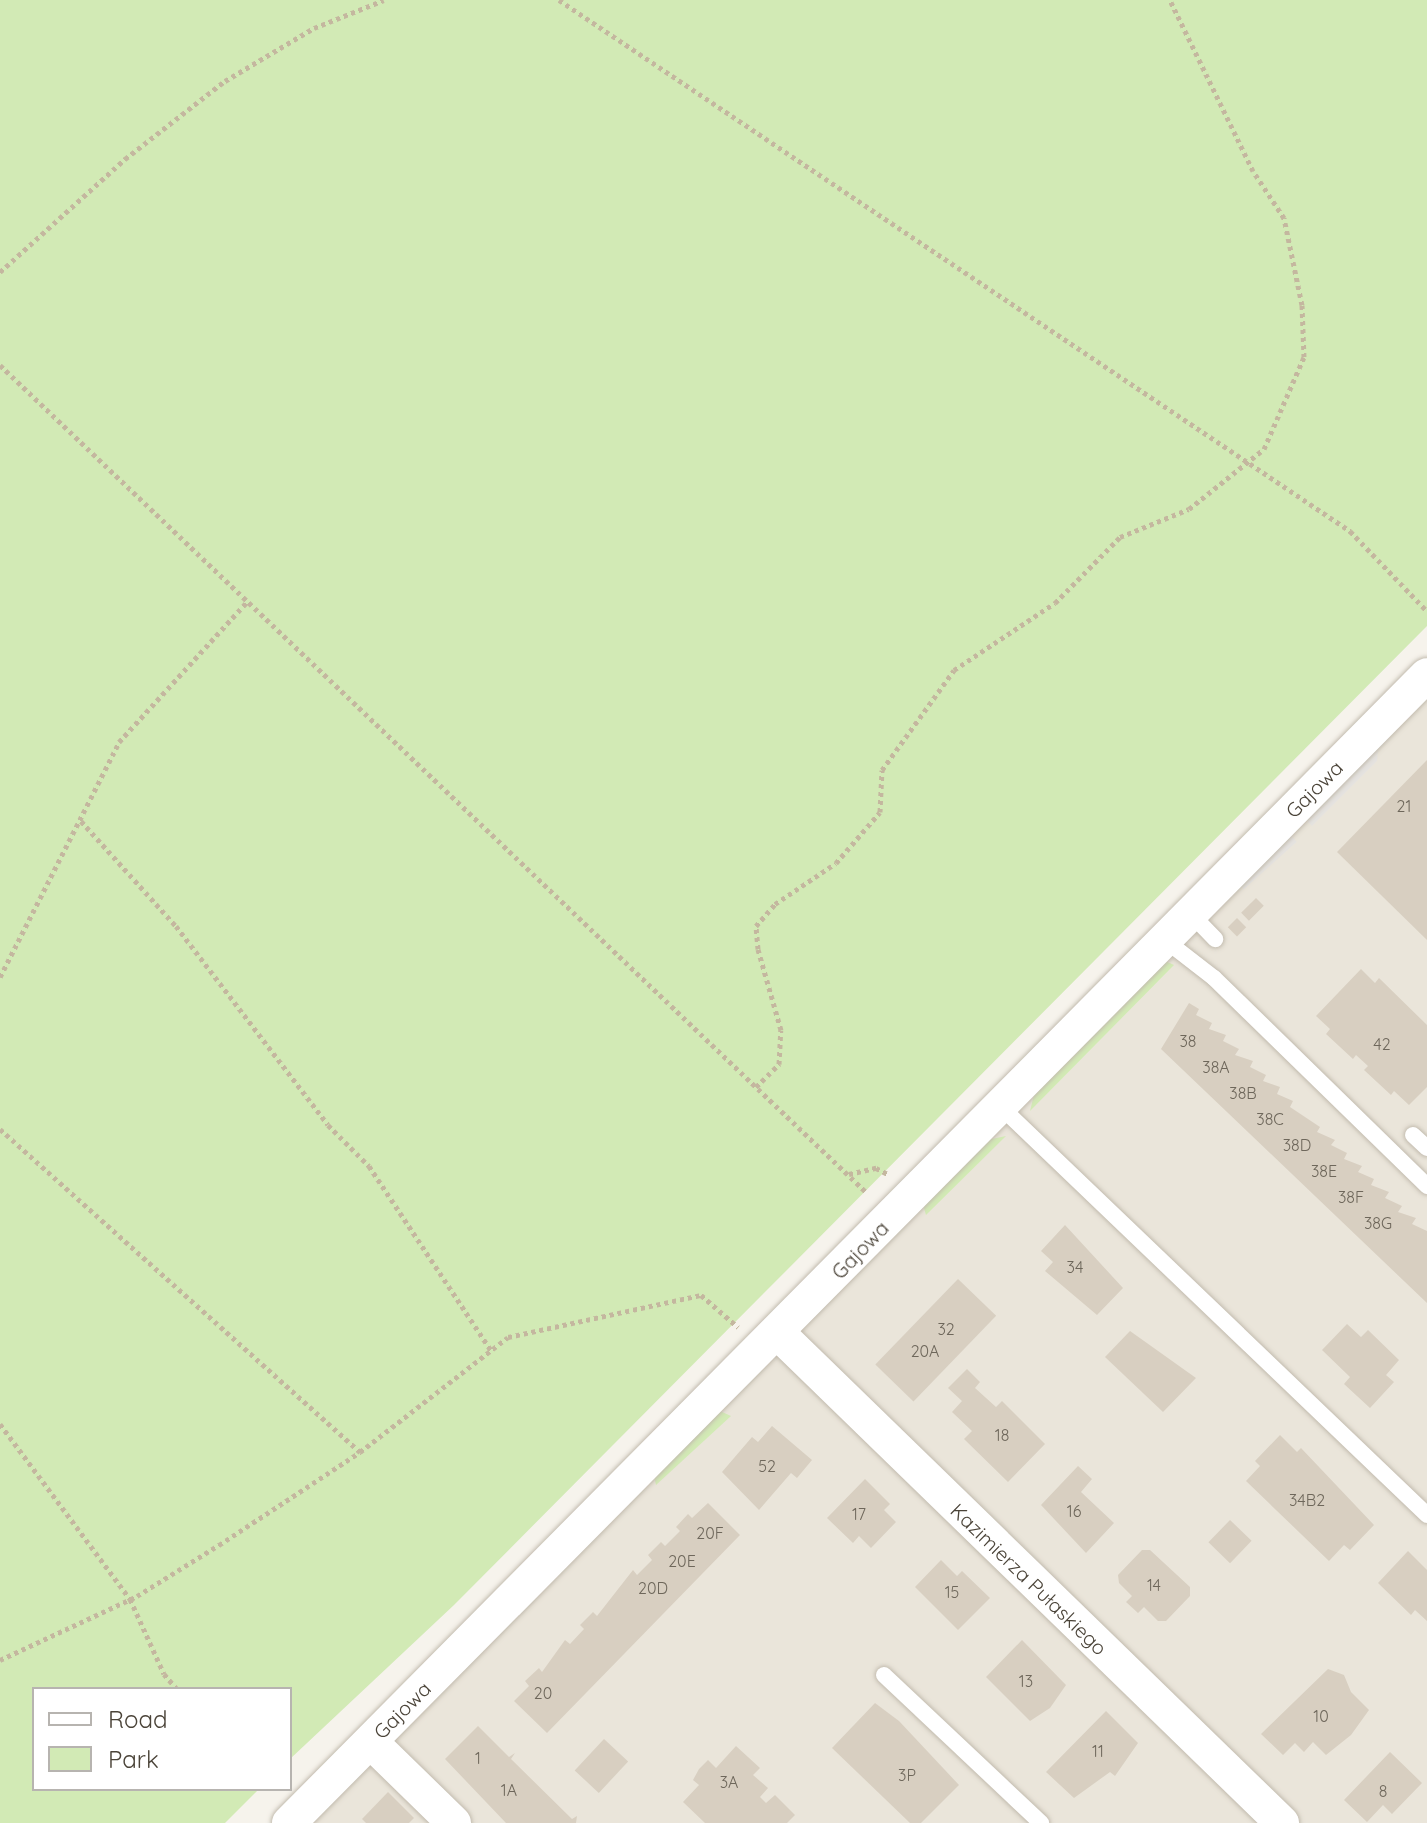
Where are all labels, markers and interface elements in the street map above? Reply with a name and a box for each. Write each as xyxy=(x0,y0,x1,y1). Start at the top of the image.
street label: Gajowa xyxy=(1280,755,1348,823)
house number: 21 xyxy=(1397,796,1411,816)
house number: 38 xyxy=(1179,1031,1197,1051)
house number: 42 xyxy=(1373,1034,1391,1054)
house number: 38A xyxy=(1202,1057,1230,1077)
house number: 38B xyxy=(1229,1083,1257,1103)
house number: 38C xyxy=(1256,1109,1284,1129)
house number: 38D xyxy=(1283,1135,1311,1155)
house number: 38E xyxy=(1311,1161,1337,1181)
house number: 38F xyxy=(1338,1187,1364,1207)
house number: 38G xyxy=(1364,1213,1392,1233)
street label: Gajowa xyxy=(827,1216,893,1284)
house number: 34 xyxy=(1067,1257,1083,1277)
house number: 32 xyxy=(937,1319,955,1339)
house number: 20A xyxy=(911,1341,939,1361)
house number: 18 xyxy=(995,1425,1009,1445)
house number: 52 xyxy=(758,1456,776,1476)
house number: 34B2 xyxy=(1289,1490,1325,1510)
street label: Kazimierza Pułaskiego xyxy=(946,1498,1112,1660)
house number: 16 xyxy=(1067,1501,1081,1521)
house number: 17 xyxy=(852,1504,866,1524)
house number: 20F xyxy=(696,1523,724,1543)
house number: 20E xyxy=(668,1551,696,1571)
house number: 14 xyxy=(1147,1575,1161,1595)
house number: 20D xyxy=(638,1578,668,1598)
house number: 15 xyxy=(945,1582,959,1602)
house number: 13 xyxy=(1019,1671,1033,1691)
street label: Gajowa xyxy=(368,1676,436,1744)
house number: 20 xyxy=(534,1683,552,1703)
legend xyxy=(32,1687,292,1791)
text: Road xyxy=(108,1704,168,1734)
house number: 10 xyxy=(1313,1706,1329,1726)
house number: 11 xyxy=(1092,1741,1104,1761)
text: Park xyxy=(108,1744,159,1774)
house number: 1 xyxy=(475,1748,481,1768)
house number: 3P xyxy=(898,1765,916,1785)
house number: 3A xyxy=(720,1772,738,1792)
house number: 1A xyxy=(501,1780,517,1800)
house number: 8 xyxy=(1379,1781,1387,1801)

